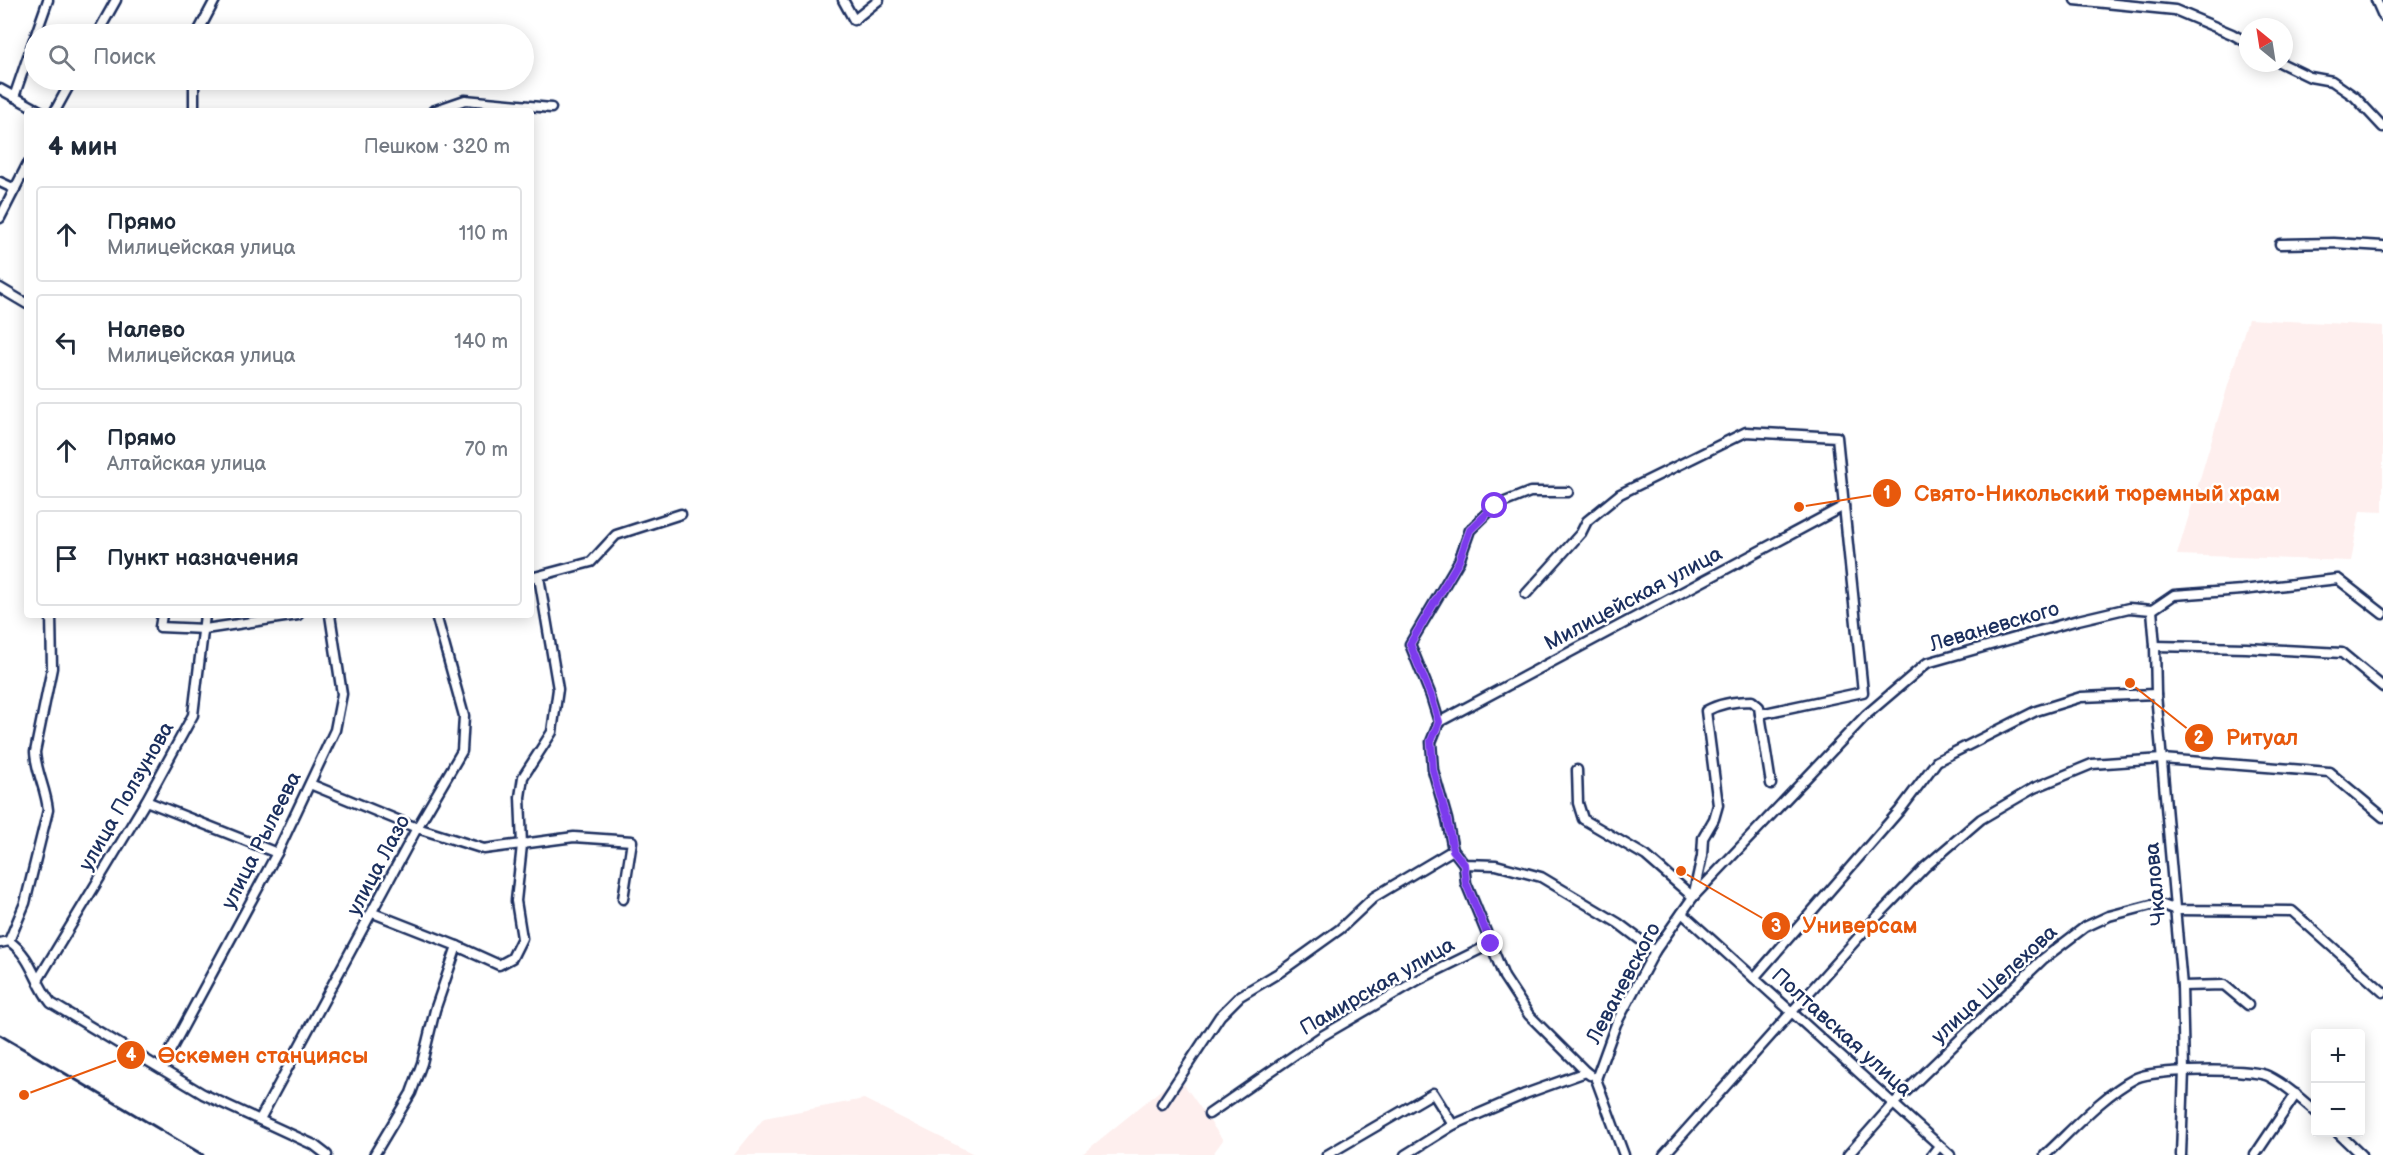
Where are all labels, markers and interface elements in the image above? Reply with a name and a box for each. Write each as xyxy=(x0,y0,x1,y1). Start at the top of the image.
north arrow xyxy=(2239,18,2293,72)
search box xyxy=(24,24,534,90)
icon: search xyxy=(45,41,78,74)
text: Поиск xyxy=(93,44,156,71)
text: 4 мин xyxy=(48,132,117,163)
text: Пешком · 320 m xyxy=(364,135,510,159)
text: Прямо xyxy=(107,209,176,236)
icon: ahead xyxy=(50,218,83,251)
text: 110 m xyxy=(459,222,508,246)
text: Милицейская улица xyxy=(107,236,296,260)
text: Налево xyxy=(107,317,185,344)
icon: left xyxy=(50,326,83,359)
text: 140 m xyxy=(454,330,508,354)
text: Милицейская улица xyxy=(107,344,296,368)
text: Прямо xyxy=(107,425,176,452)
icon: ahead xyxy=(50,434,83,467)
text: 70 m xyxy=(464,438,508,462)
text: Алтайская улица xyxy=(107,452,266,476)
callout: Свято-Никольский тюремный храм xyxy=(1872,473,2292,513)
text: Свято-Никольский тюремный храм xyxy=(1914,481,2280,508)
text: 1 xyxy=(1883,483,1891,504)
route start xyxy=(1481,492,1507,518)
street label: Милицейская улица xyxy=(1540,541,1727,656)
icon: arrive xyxy=(50,542,83,575)
text: Пункт назначения xyxy=(107,545,299,572)
street label: Леваневского xyxy=(1925,596,2062,657)
street label: улица Ползунова xyxy=(74,717,180,875)
callout: Ритуал xyxy=(2184,718,2310,758)
text: Ритуал xyxy=(2226,725,2298,752)
text: 2 xyxy=(2194,728,2205,749)
street label: улица Рылеева xyxy=(216,767,307,913)
street label: улица Лазо xyxy=(341,811,415,920)
street label: Чкалова xyxy=(2139,841,2172,927)
callout: Универсам xyxy=(1761,906,1929,946)
text: Универсам xyxy=(1803,913,1917,940)
text: 3 xyxy=(1771,916,1781,937)
street label: Леваневского xyxy=(1581,918,1666,1049)
street label: улица Шелехова xyxy=(1926,919,2063,1049)
route end xyxy=(1477,930,1503,956)
street label: Памирская улица xyxy=(1295,932,1460,1041)
street label: Полтавская улица xyxy=(1766,963,1917,1102)
map controls xyxy=(2311,1029,2365,1137)
button: + xyxy=(2311,1029,2365,1083)
callout: Өскемен станциясы xyxy=(116,1035,380,1075)
text: Өскемен станциясы xyxy=(158,1043,368,1070)
text: 4 xyxy=(126,1045,137,1066)
button: − xyxy=(2311,1083,2365,1137)

